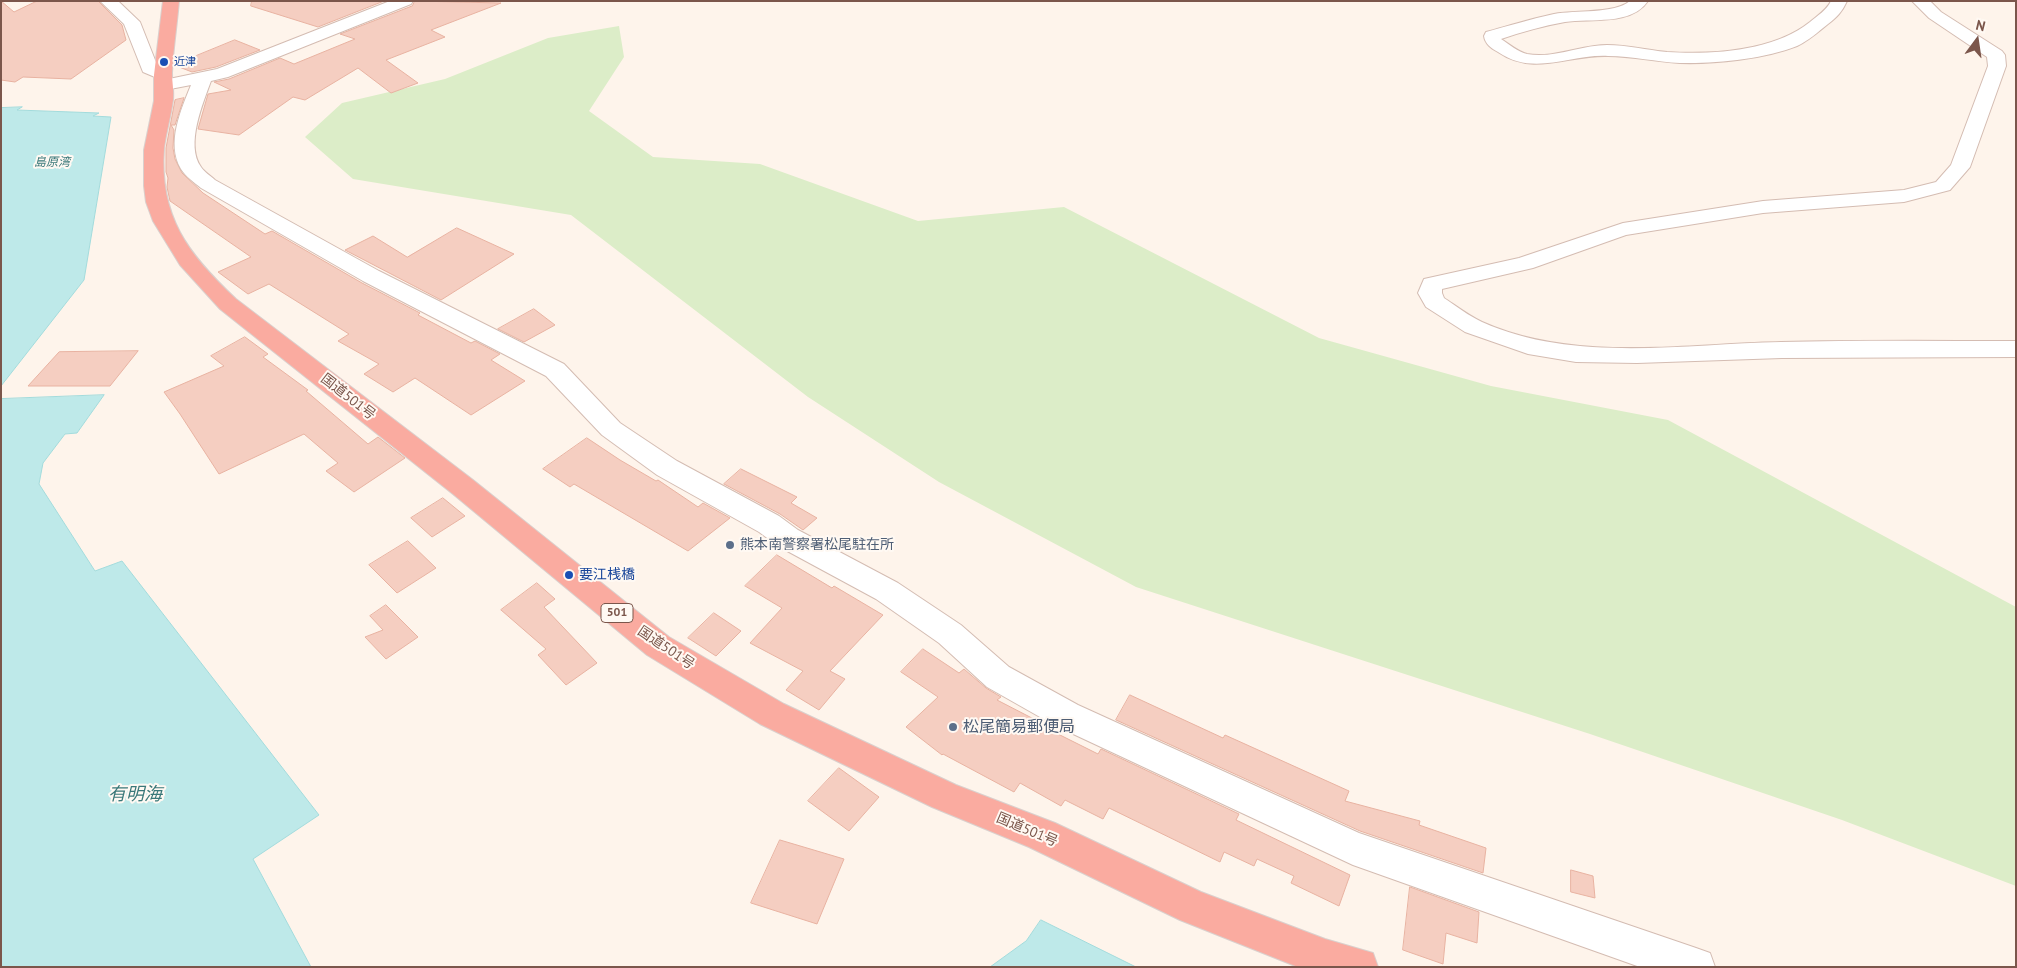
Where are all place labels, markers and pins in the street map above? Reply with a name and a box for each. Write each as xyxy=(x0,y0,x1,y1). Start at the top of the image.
place label: 近津 xyxy=(174,55,196,69)
marker: 近津 xyxy=(158,56,170,68)
place label: 熊本南警察署松尾駐在所 xyxy=(740,537,894,553)
marker: 熊本南警察署松尾駐在所 xyxy=(724,539,736,551)
place label: 要江桟橋 xyxy=(579,567,635,583)
marker: 要江桟橋 xyxy=(563,569,575,581)
place label: 松尾簡易郵便局 xyxy=(963,717,1075,737)
marker: 松尾簡易郵便局 xyxy=(947,721,959,733)

